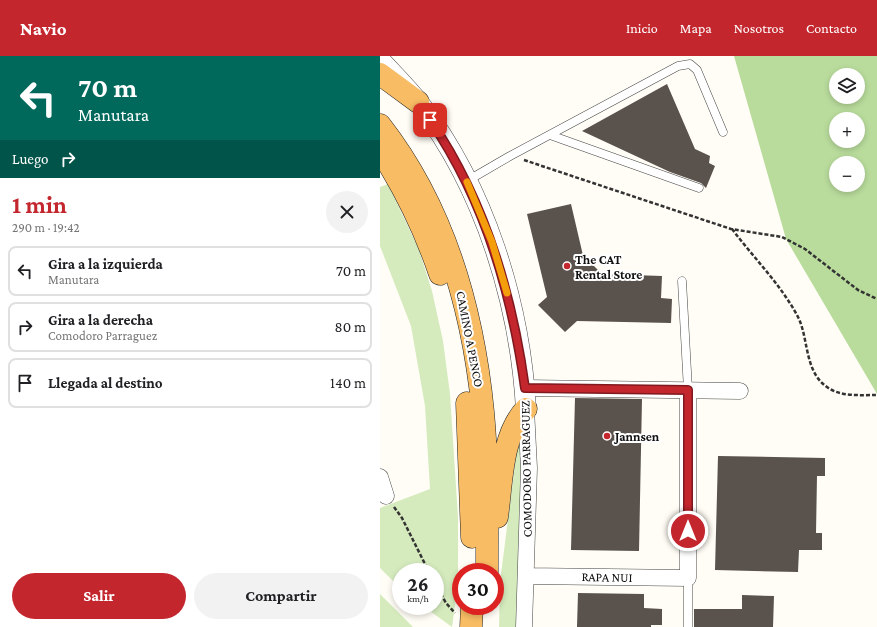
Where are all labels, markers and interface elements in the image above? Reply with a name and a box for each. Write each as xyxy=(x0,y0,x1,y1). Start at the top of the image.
text: Navio xyxy=(20,18,67,39)
text: Inicio xyxy=(626,20,658,36)
text: Mapa xyxy=(680,20,712,36)
text: Nosotros xyxy=(734,20,784,36)
text: Contacto xyxy=(806,20,857,36)
map controls xyxy=(829,68,865,192)
button: layers xyxy=(829,68,865,104)
icon: left xyxy=(12,72,64,124)
text: 70 m xyxy=(78,72,137,103)
pin xyxy=(413,103,447,137)
text: Manutara xyxy=(78,105,149,125)
icon: arrive xyxy=(419,109,441,131)
button: + xyxy=(829,112,865,148)
icon: right xyxy=(57,148,79,170)
text: Luego xyxy=(12,151,49,167)
button: − xyxy=(829,156,865,192)
text: 1 min xyxy=(12,191,67,218)
button: close xyxy=(326,191,368,233)
text: 290 m · 19:42 xyxy=(12,220,80,235)
place label: The CAT Rental Store xyxy=(575,252,642,282)
text: Gira a la izquierda xyxy=(48,256,163,272)
icon: left xyxy=(14,260,36,282)
marker: The CAT Rental Store xyxy=(562,261,572,271)
text: 70 m xyxy=(336,263,366,279)
text: Manutara xyxy=(48,272,99,287)
street label: CAMINO A PENCO xyxy=(453,290,487,389)
text: Gira a la derecha xyxy=(48,312,153,328)
icon: right xyxy=(14,316,36,338)
text: 80 m xyxy=(335,319,366,335)
text: Comodoro Parraguez xyxy=(48,328,157,343)
icon: arrive xyxy=(14,372,36,394)
text: Llegada al destino xyxy=(48,375,163,391)
text: 140 m xyxy=(330,375,366,391)
street label: COMODORO PARRAGUEZ xyxy=(517,400,535,537)
place label: Jannsen xyxy=(613,429,660,444)
marker: Jannsen xyxy=(602,431,612,441)
position arrow xyxy=(667,510,709,552)
speed limit sign: 30 xyxy=(452,563,504,615)
street label: RAPA NUI xyxy=(581,569,633,585)
button: Salir xyxy=(12,573,186,619)
button: Compartir xyxy=(194,573,368,619)
text: 26 xyxy=(407,573,429,595)
text: km/h xyxy=(407,593,429,604)

